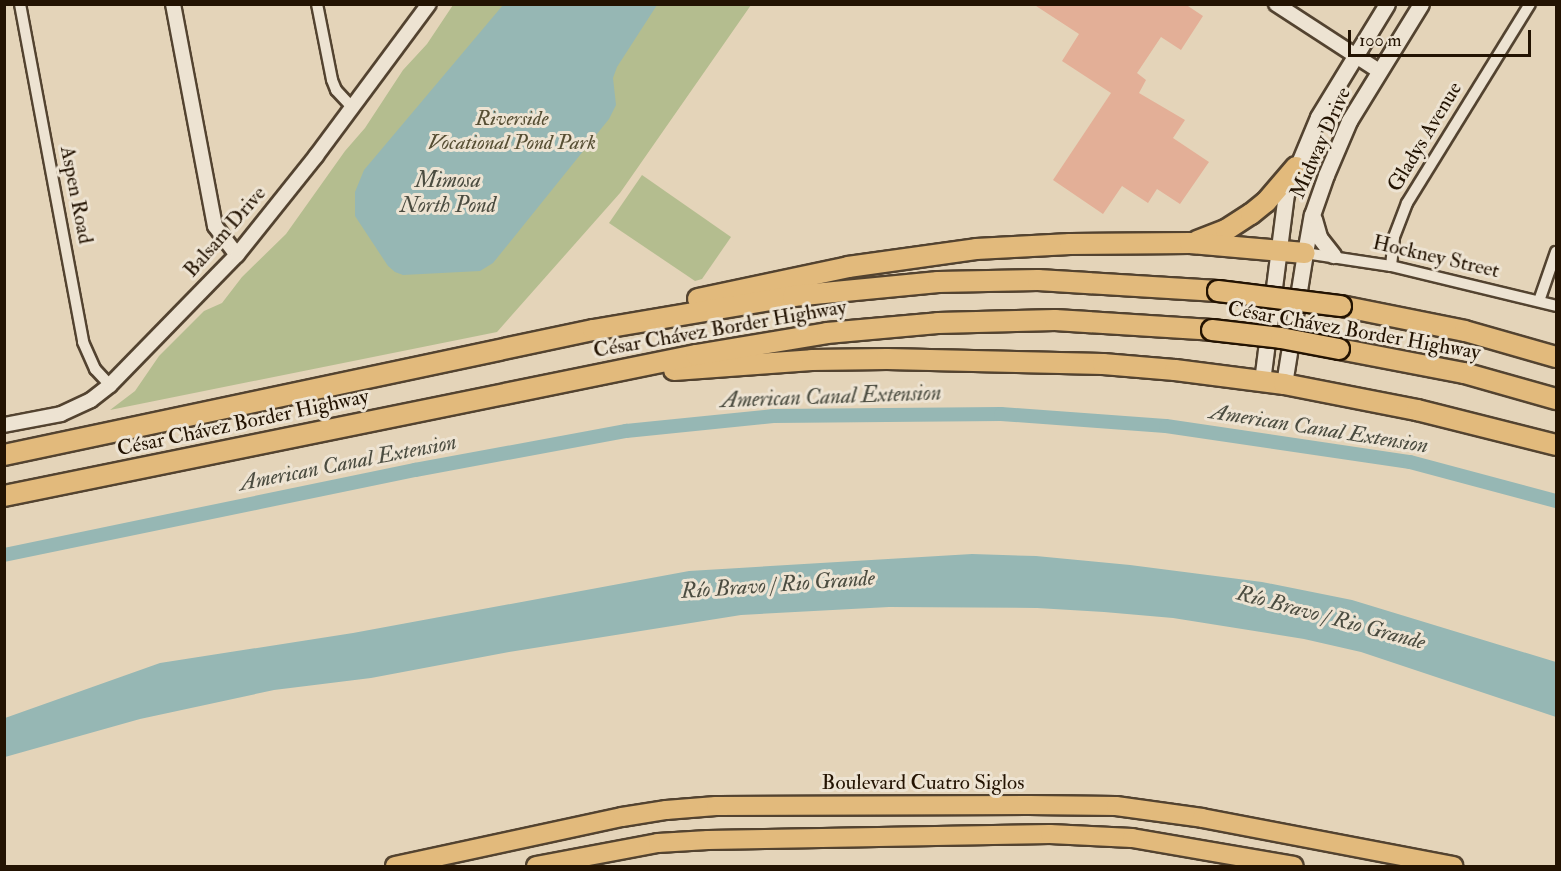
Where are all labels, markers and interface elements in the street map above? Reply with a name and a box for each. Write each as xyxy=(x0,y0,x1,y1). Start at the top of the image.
scale bar xyxy=(1351,18,1534,56)
text: 100 m xyxy=(1359,29,1402,52)
street label: Gladys Avenue xyxy=(1382,78,1468,196)
street label: Midway Drive xyxy=(1285,83,1357,203)
park label: Riverside Vocational Pond Park xyxy=(428,106,596,156)
street label: Aspen Road xyxy=(54,144,98,246)
water label: Mimosa North Pond xyxy=(400,167,496,218)
street label: Balsam Drive xyxy=(179,181,271,283)
street label: Hockney Street xyxy=(1370,230,1502,284)
street label: César Chávez Border Highway xyxy=(591,294,849,364)
street label: César Chávez Border Highway xyxy=(1225,296,1483,366)
water label: American Canal Extension xyxy=(720,380,942,414)
street label: César Chávez Border Highway xyxy=(115,384,371,462)
water label: American Canal Extension xyxy=(1208,399,1430,459)
water label: American Canal Extension xyxy=(237,429,459,497)
water label: Río Bravo / Rio Grande xyxy=(680,565,876,605)
water label: Río Bravo / Rio Grande xyxy=(1234,580,1428,656)
street label: Boulevard Cuatro Siglos xyxy=(822,770,1024,796)

